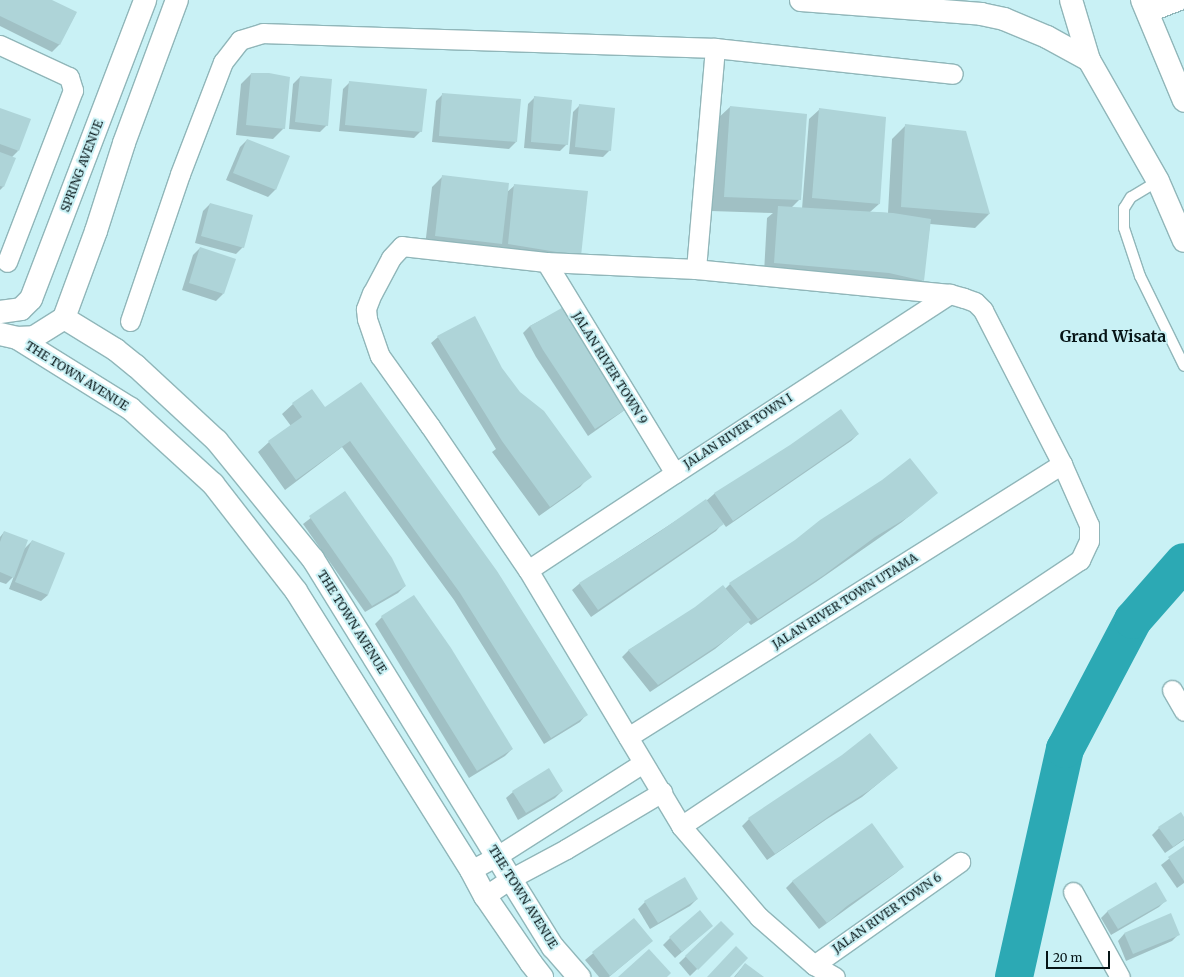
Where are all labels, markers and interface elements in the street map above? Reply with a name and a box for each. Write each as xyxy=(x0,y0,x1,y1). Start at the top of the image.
street label: SPRING AVENUE xyxy=(58,118,106,214)
street label: JALAN RIVER TOWN 9 xyxy=(570,309,650,427)
district label: Grand Wisata xyxy=(1060,326,1166,346)
street label: THE TOWN AVENUE xyxy=(23,338,131,414)
street label: JALAN RIVER TOWN I xyxy=(681,390,795,472)
street label: JALAN RIVER TOWN UTAMA xyxy=(770,550,920,652)
street label: THE TOWN AVENUE xyxy=(314,568,390,676)
street label: THE TOWN AVENUE xyxy=(485,843,561,951)
street label: JALAN RIVER TOWN 6 xyxy=(830,870,944,956)
scale bar xyxy=(1048,943,1112,969)
text: 20 m xyxy=(1053,950,1082,965)

